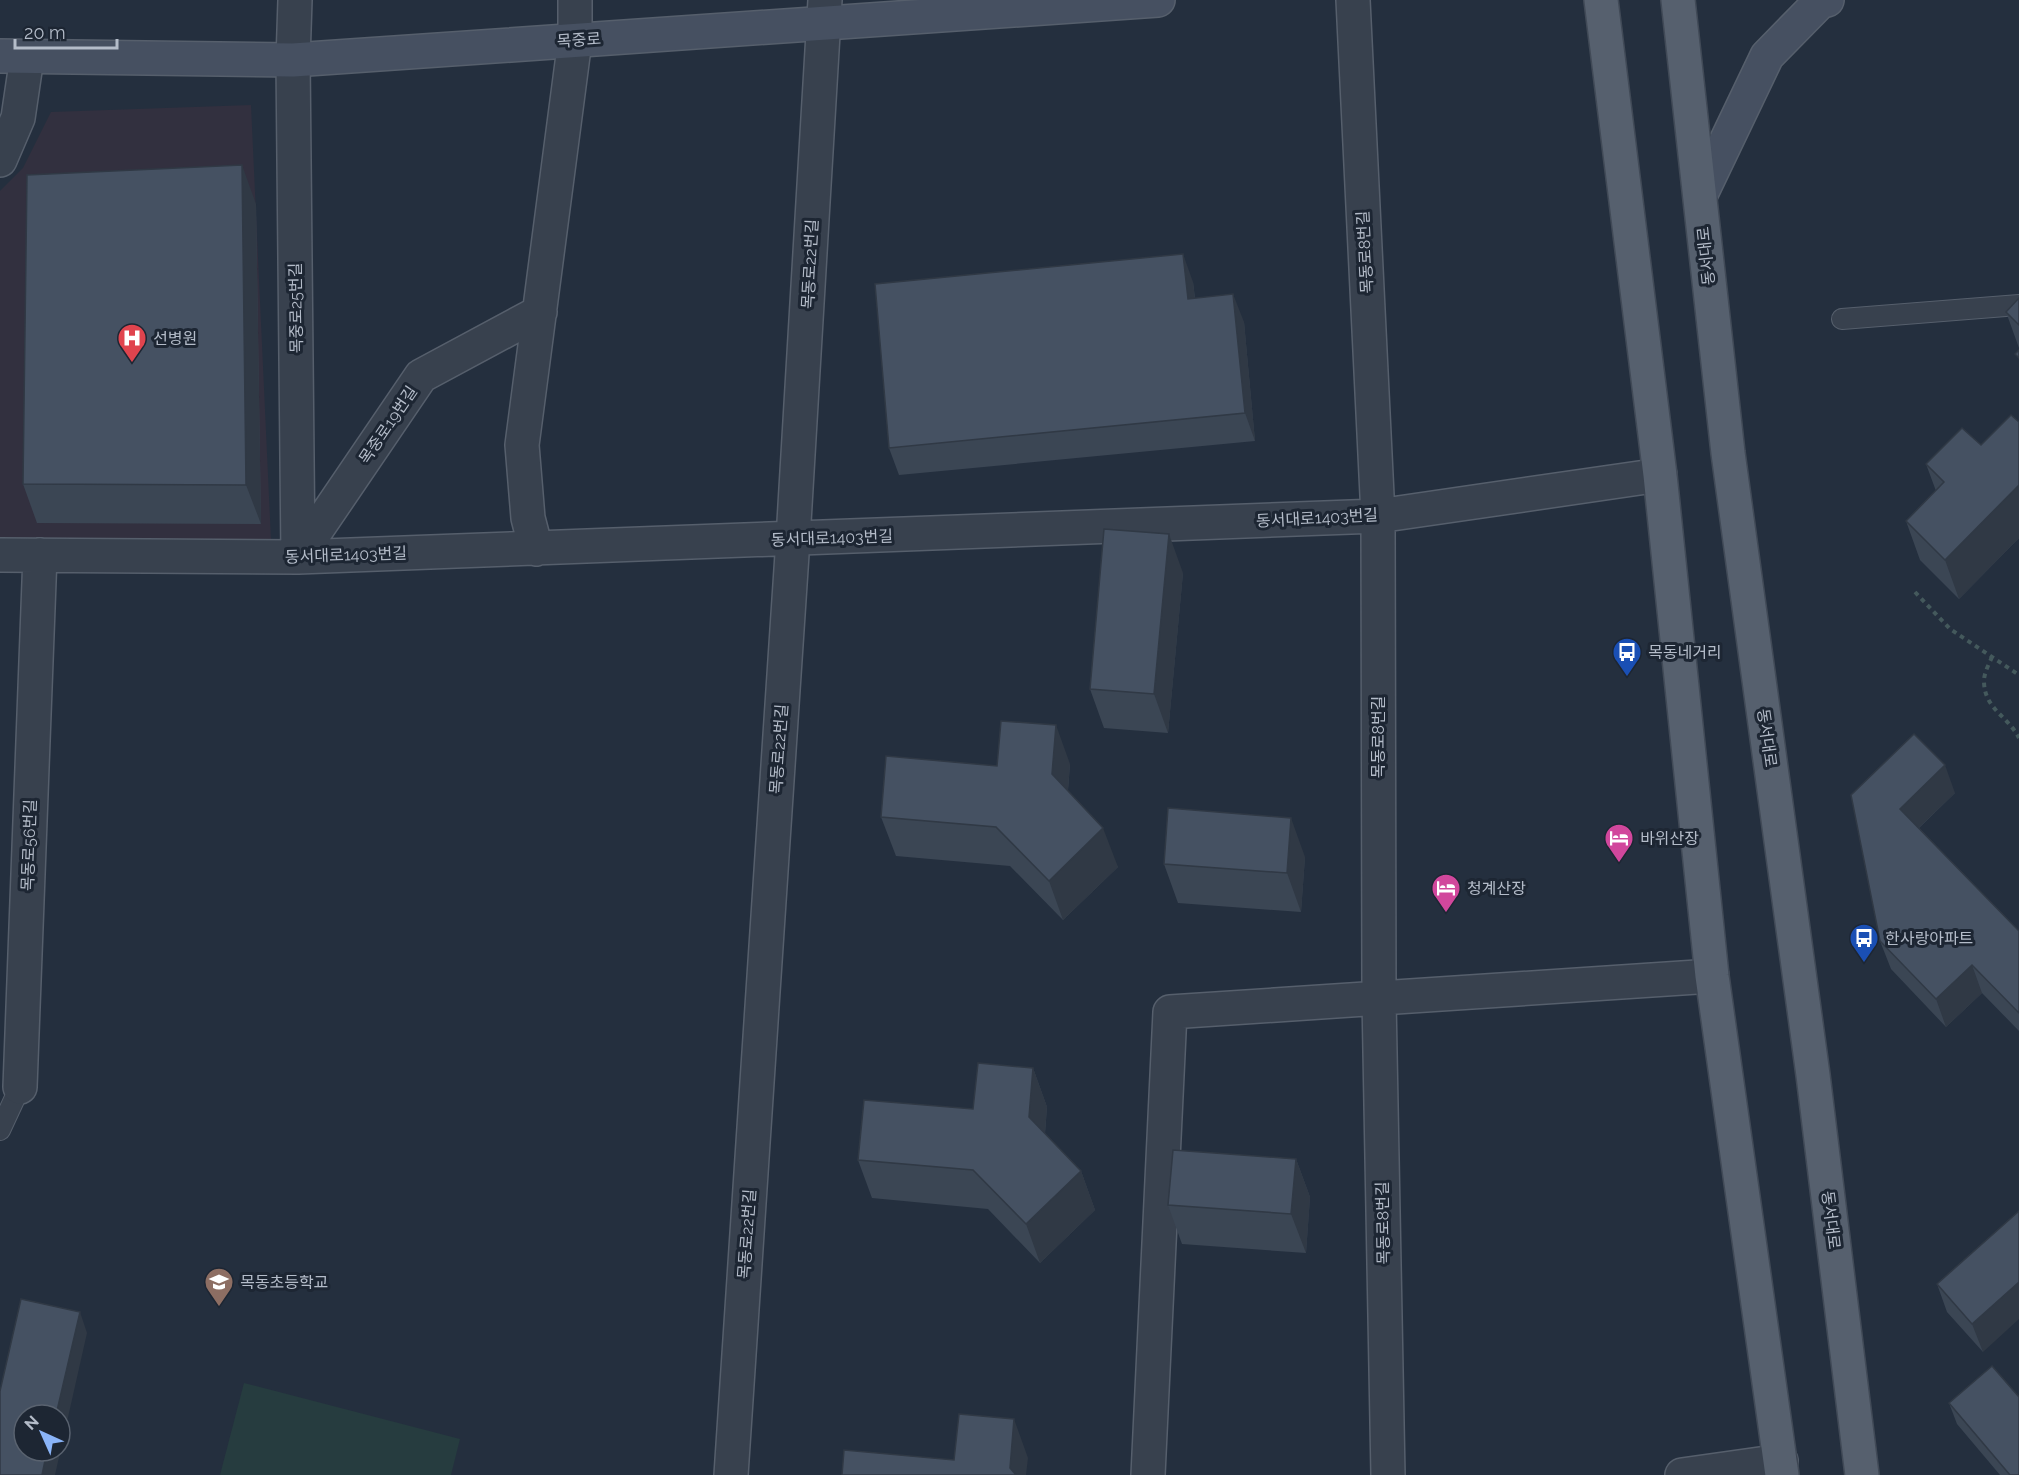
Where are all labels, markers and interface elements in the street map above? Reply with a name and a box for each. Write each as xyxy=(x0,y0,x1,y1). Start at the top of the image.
scale bar xyxy=(15,12,117,50)
text: 20 m xyxy=(24,22,66,43)
street label: 목중로 xyxy=(556,29,602,51)
street label: 목동로8번길 xyxy=(1353,210,1377,294)
street label: 목동로22번길 xyxy=(798,218,822,310)
street label: 동서대로 xyxy=(1693,225,1719,286)
street label: 목중로25번길 xyxy=(286,263,306,353)
hospital icon: 선병원 xyxy=(116,322,148,364)
place label: 선병원 xyxy=(153,329,197,348)
street label: 목중로19번길 xyxy=(355,382,421,468)
street label: 동서대로1403번길 xyxy=(1255,505,1379,531)
street label: 동서대로1403번길 xyxy=(771,526,893,550)
street label: 동서대로1403번길 xyxy=(285,543,407,567)
bus stop icon: 목동네거리 xyxy=(1611,636,1643,678)
place label: 목동네거리 xyxy=(1648,643,1722,662)
street label: 목동로8번길 xyxy=(1369,695,1388,779)
street label: 목동로22번길 xyxy=(766,703,792,795)
street label: 동서대로 xyxy=(1753,708,1781,769)
street label: 목동로56번길 xyxy=(18,799,40,891)
hotel icon: 바위산장 xyxy=(1603,822,1635,864)
place label: 바위산장 xyxy=(1640,829,1699,848)
hotel icon: 청계산장 xyxy=(1430,872,1462,914)
place label: 청계산장 xyxy=(1467,879,1526,898)
bus stop icon: 한사랑아파트 xyxy=(1848,922,1880,964)
place label: 한사랑아파트 xyxy=(1885,929,1973,948)
street label: 목동로8번길 xyxy=(1373,1181,1393,1265)
street label: 목동로22번길 xyxy=(734,1188,760,1280)
street label: 동서대로 xyxy=(1818,1190,1844,1251)
school or university icon: 목동초등학교 xyxy=(203,1266,235,1308)
place label: 목동초등학교 xyxy=(240,1273,328,1292)
north arrow xyxy=(12,1403,72,1463)
text: N xyxy=(21,1412,43,1434)

